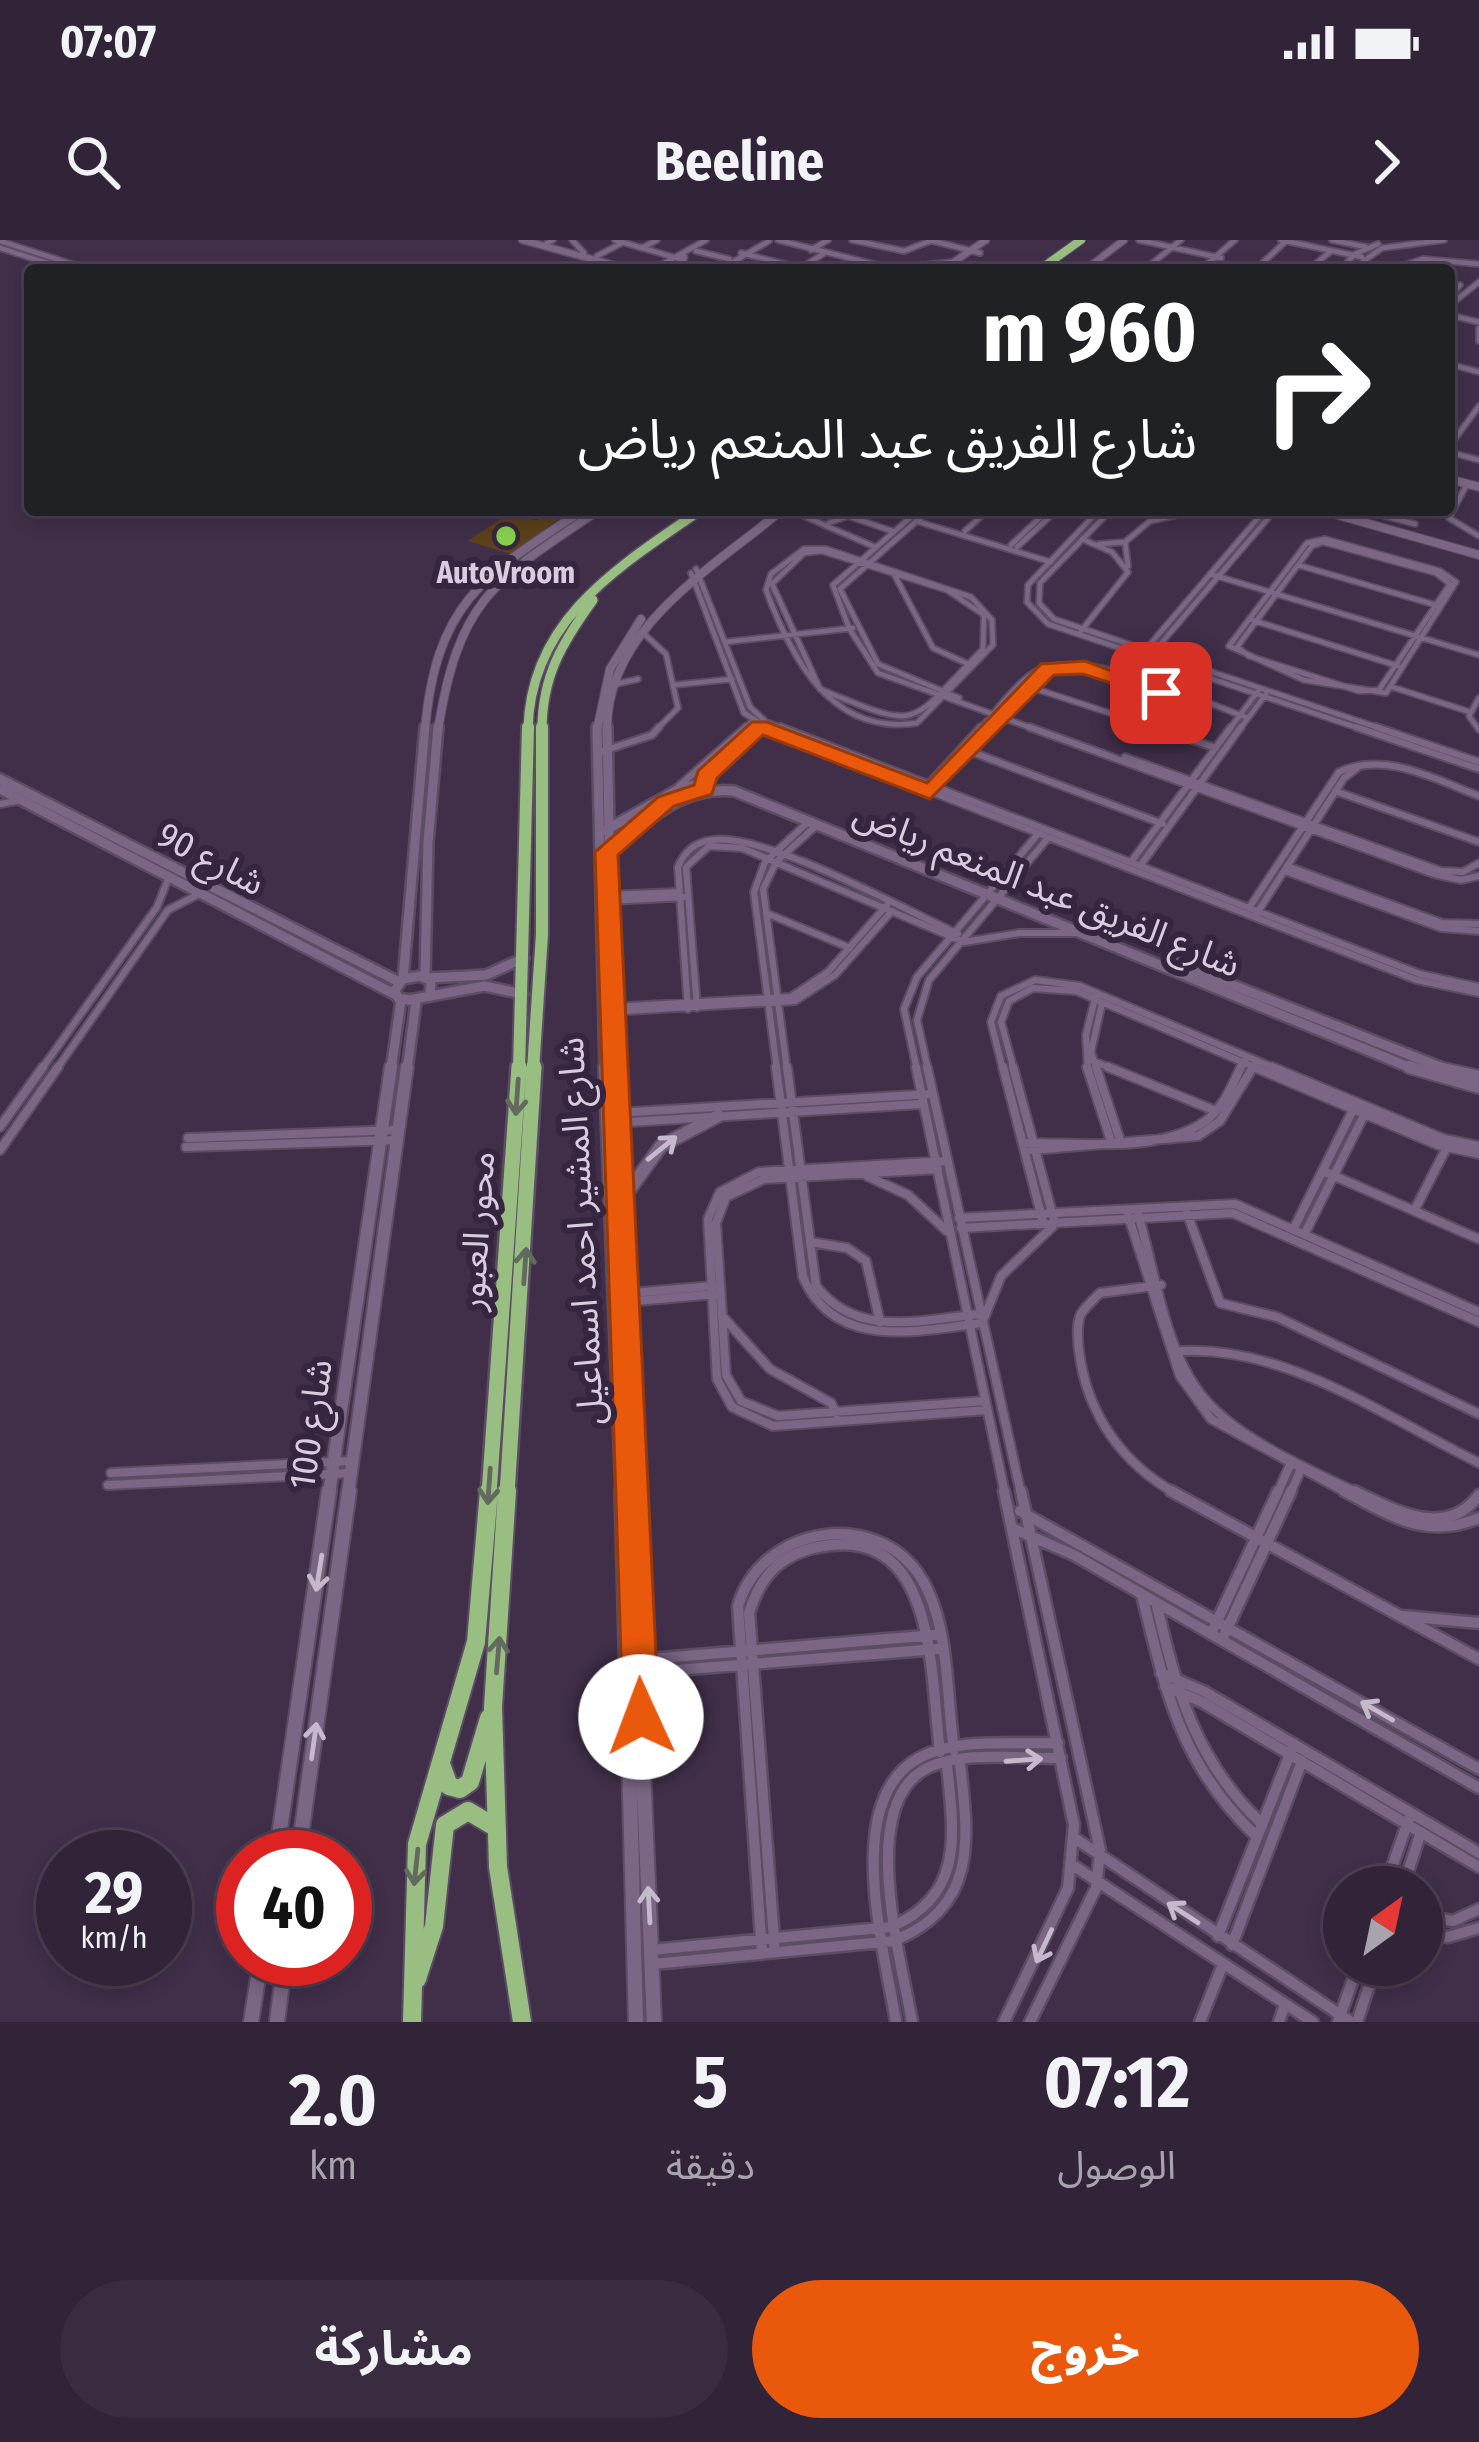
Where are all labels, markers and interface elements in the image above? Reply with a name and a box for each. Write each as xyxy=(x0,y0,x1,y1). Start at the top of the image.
text: 07:07 xyxy=(60,15,156,69)
icon: search xyxy=(60,129,126,195)
icon: forward xyxy=(1353,129,1419,195)
text: Beeline xyxy=(655,130,824,194)
text: 960 m xyxy=(982,282,1197,383)
icon: right xyxy=(1239,312,1395,468)
text: شارع الفريق عبد المنعم رياض xyxy=(578,408,1197,472)
marker: AutoVroom xyxy=(493,523,519,549)
place label: AutoVroom xyxy=(436,555,575,591)
pin xyxy=(1110,642,1212,744)
icon: arrive xyxy=(1128,660,1194,726)
street label: شارع الفريق عبد المنعم رياض xyxy=(845,791,1247,991)
street label: شارع 90 xyxy=(148,813,272,909)
street label: شارع المشير احمد اسماعيل xyxy=(549,1036,617,1426)
one-way arrow xyxy=(505,1077,528,1116)
one-way arrow xyxy=(646,1135,677,1162)
street label: محور العبور xyxy=(449,1150,505,1313)
one-way arrow xyxy=(513,1247,536,1286)
street label: شارع 100 xyxy=(280,1356,346,1492)
one-way arrow xyxy=(478,1466,501,1505)
one-way arrow xyxy=(307,1553,330,1592)
one-way arrow xyxy=(487,1636,510,1675)
position arrow xyxy=(578,1654,704,1780)
one-way arrow xyxy=(1361,1699,1396,1722)
one-way arrow xyxy=(303,1722,326,1761)
one-way arrow xyxy=(1004,1748,1043,1771)
speed limit sign: 40 xyxy=(216,1830,372,1986)
one-way arrow xyxy=(404,1847,426,1886)
text: 29 xyxy=(85,1857,143,1929)
north arrow xyxy=(1323,1866,1443,1986)
map controls xyxy=(1323,1866,1443,1986)
one-way arrow xyxy=(637,1886,660,1925)
one-way arrow xyxy=(1166,1900,1200,1925)
text: km/h xyxy=(81,1920,147,1956)
one-way arrow xyxy=(1032,1927,1054,1963)
text: 5 xyxy=(693,2040,728,2126)
text: 07:12 xyxy=(1044,2040,1190,2126)
text: 2.0 xyxy=(289,2058,377,2144)
text: km xyxy=(309,2143,357,2189)
text: دقيقة xyxy=(666,2143,755,2189)
text: الوصول xyxy=(1058,2143,1176,2189)
button: مشاركة xyxy=(60,2280,728,2418)
button: خروج xyxy=(752,2280,1419,2418)

